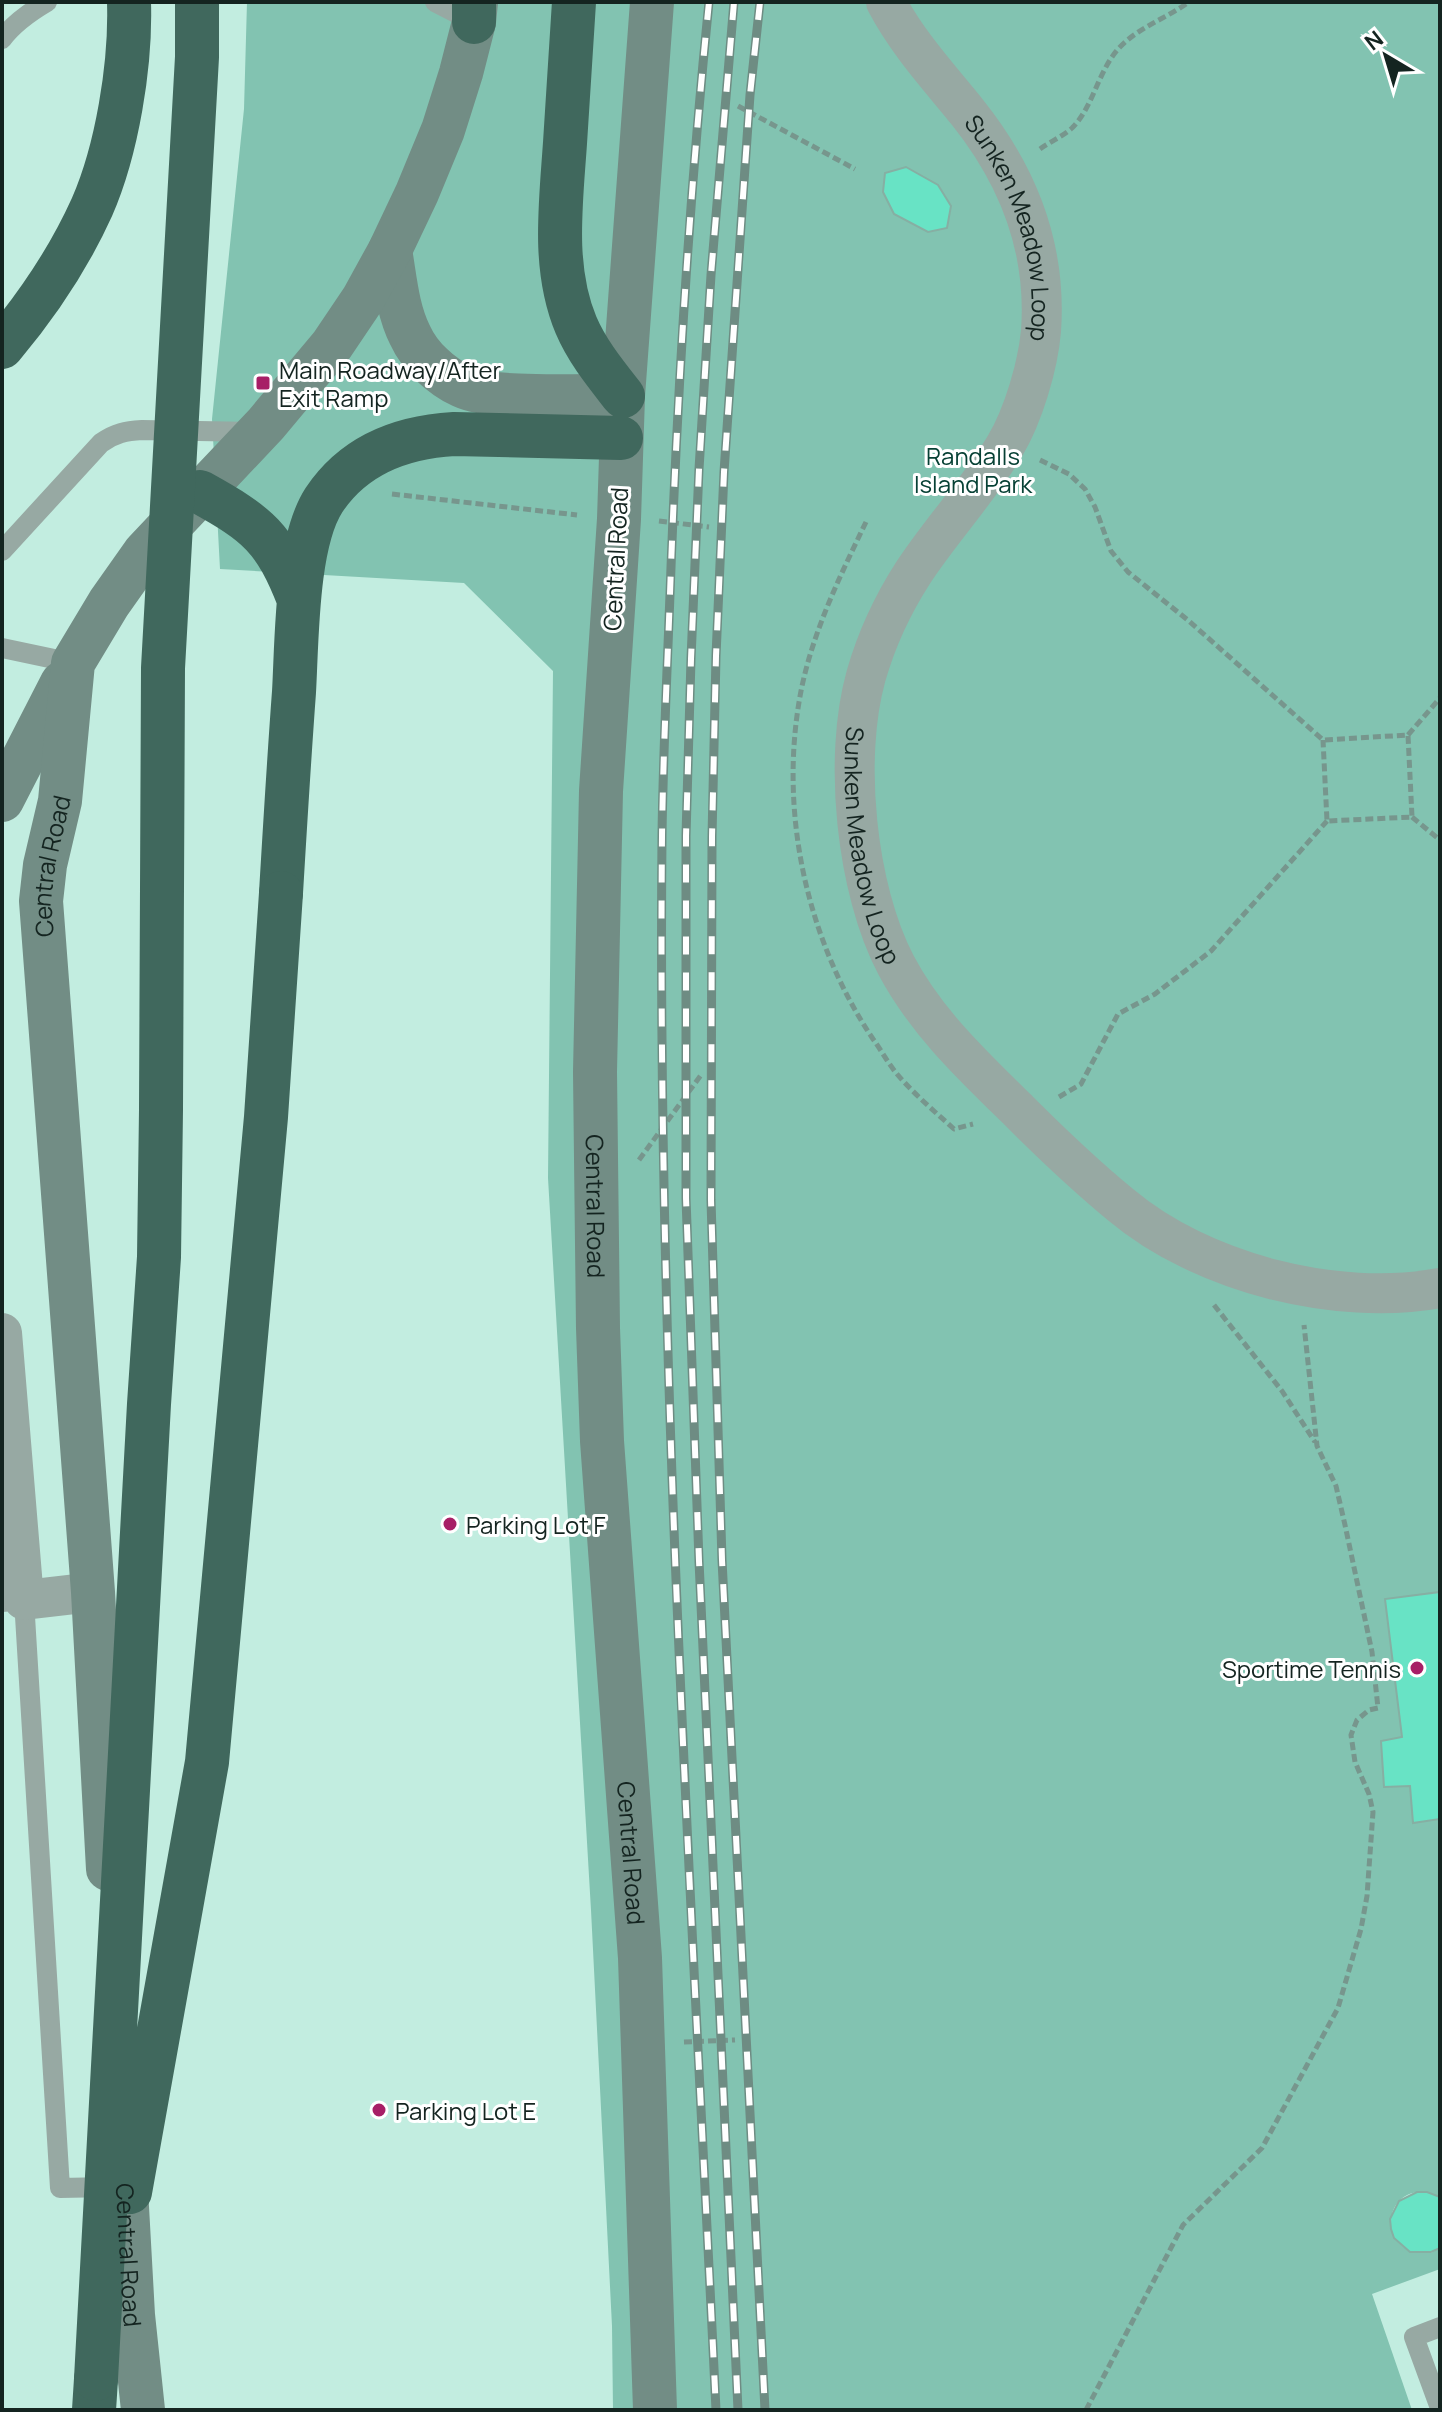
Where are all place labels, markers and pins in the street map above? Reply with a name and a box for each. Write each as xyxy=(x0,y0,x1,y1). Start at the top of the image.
place label: Main Roadway/After Exit Ramp xyxy=(279,353,502,414)
marker: Main Roadway/After Exit Ramp xyxy=(254,374,272,392)
place label: Parking Lot F xyxy=(466,1508,606,1541)
marker: Parking Lot F xyxy=(441,1515,459,1533)
place label: Sportime Tennis xyxy=(1222,1652,1401,1685)
marker: Sportime Tennis xyxy=(1408,1659,1426,1677)
place label: Parking Lot E xyxy=(395,2094,536,2127)
marker: Parking Lot E xyxy=(370,2101,388,2119)

